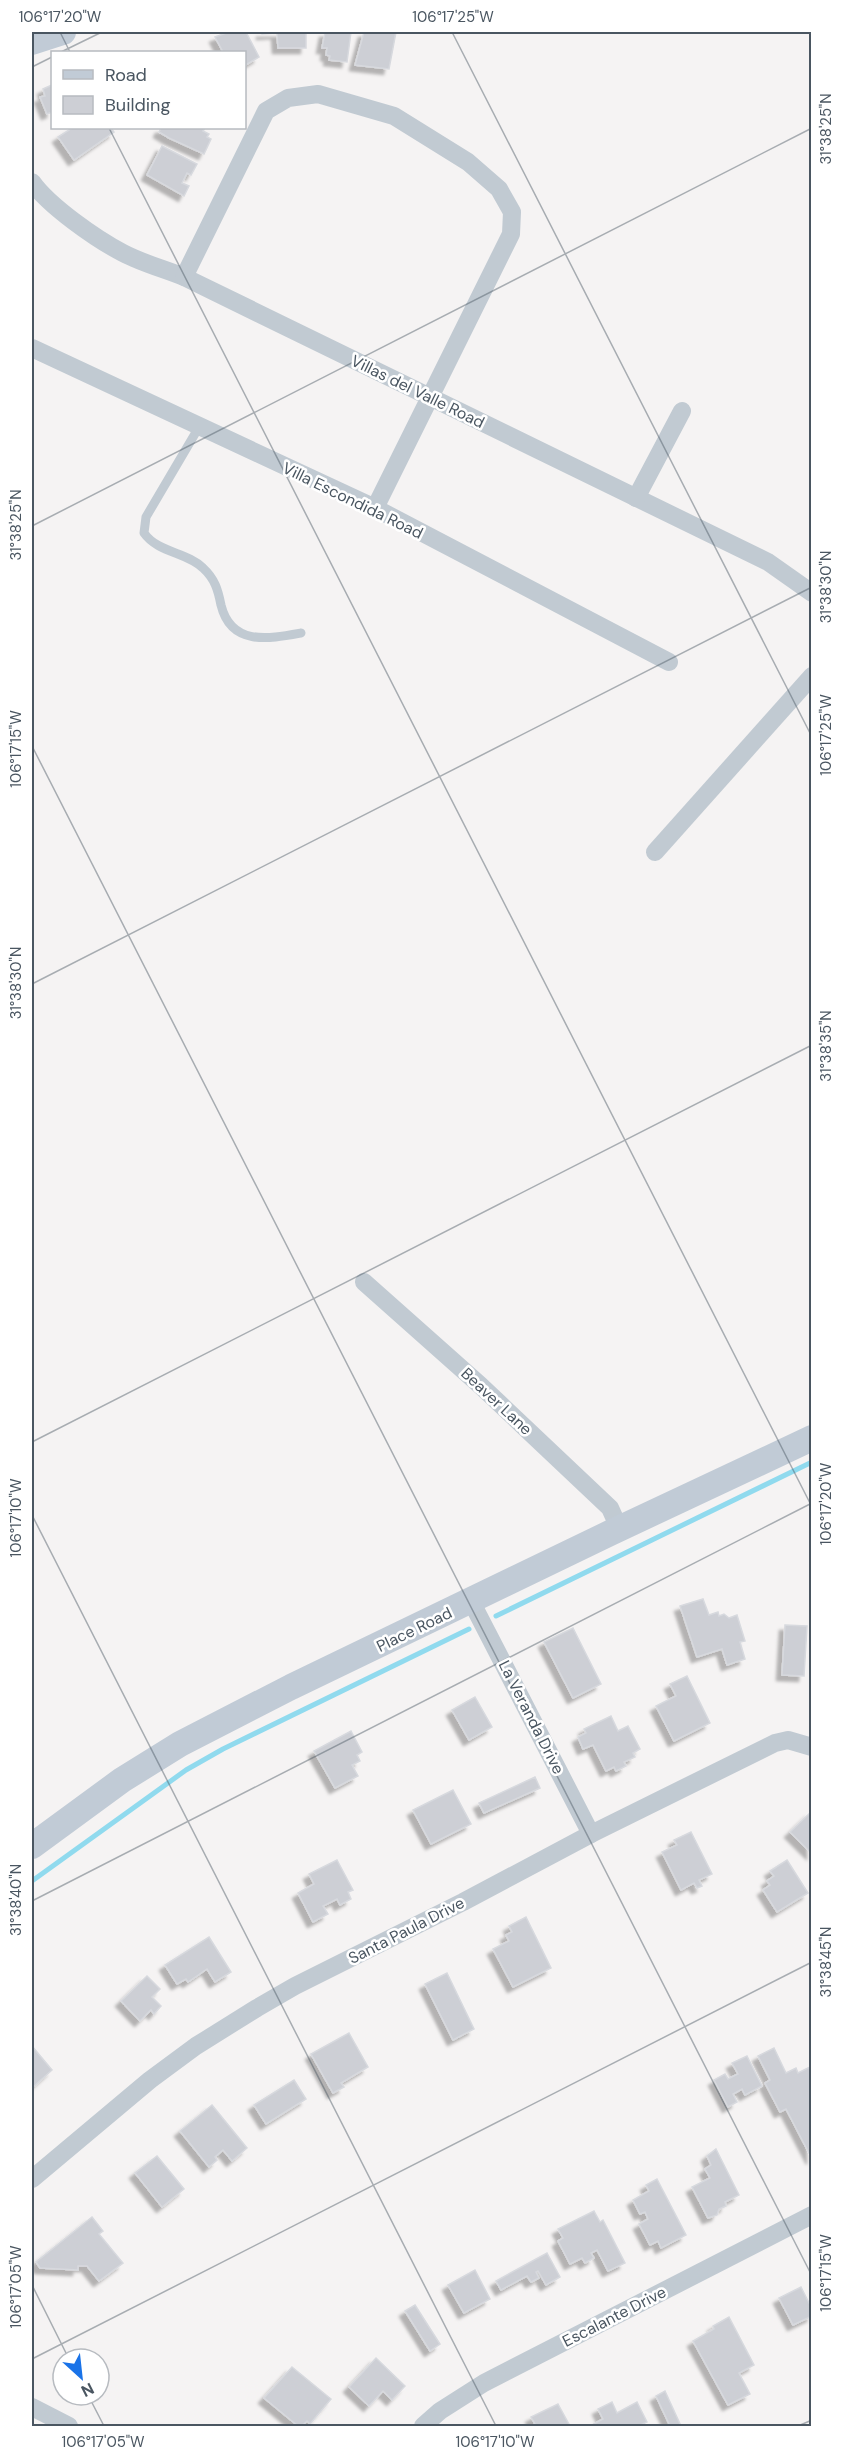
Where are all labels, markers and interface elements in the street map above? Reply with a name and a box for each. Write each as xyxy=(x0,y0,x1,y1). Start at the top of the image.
text: 106°17'20"W xyxy=(19,7,102,27)
text: 106°17'25"W xyxy=(412,7,494,27)
legend xyxy=(51,51,246,129)
text: Road xyxy=(105,63,147,87)
text: Building xyxy=(105,93,170,117)
text: 31°38'25"N xyxy=(816,93,836,165)
street label: Villas del Valle Road xyxy=(348,350,488,433)
street label: Villa Escondida Road xyxy=(279,457,426,544)
text: 31°38'25"N xyxy=(6,489,26,561)
text: 31°38'30"N xyxy=(816,551,836,623)
text: 106°17'25"W xyxy=(816,694,836,776)
text: 106°17'15"W xyxy=(6,710,26,788)
text: 31°38'30"N xyxy=(6,947,26,1019)
text: 31°38'35"N xyxy=(816,1010,836,1082)
street label: Beaver Lane xyxy=(457,1363,537,1440)
text: 106°17'20"W xyxy=(816,1462,836,1545)
text: 106°17'10"W xyxy=(6,1478,26,1557)
street label: Place Road xyxy=(373,1602,455,1657)
street label: La Veranda Drive xyxy=(494,1657,569,1778)
text: 31°38'40"N xyxy=(6,1864,26,1936)
street label: Santa Paula Drive xyxy=(345,1892,468,1969)
text: 31°38'45"N xyxy=(816,1927,836,1997)
text: 106°17'15"W xyxy=(816,2234,836,2312)
text: 106°17'05"W xyxy=(6,2245,26,2329)
street label: Escalante Drive xyxy=(559,2281,670,2352)
north arrow xyxy=(51,2347,111,2407)
text: N xyxy=(78,2378,98,2402)
text: 106°17'05"W xyxy=(61,2432,145,2452)
text: 106°17'10"W xyxy=(456,2432,535,2452)

